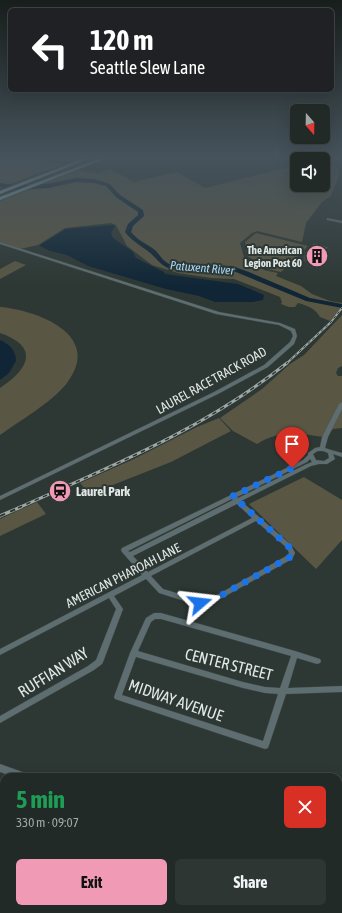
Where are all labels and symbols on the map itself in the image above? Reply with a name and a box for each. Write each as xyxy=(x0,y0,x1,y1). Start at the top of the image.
north arrow xyxy=(290,104,330,144)
building icon: The American Legion Post 60 xyxy=(304,243,330,269)
place label: The American Legion Post 60 xyxy=(244,244,302,269)
water label: Patuxent River xyxy=(169,258,235,278)
street label: LAUREL RACE TRACK ROAD xyxy=(153,344,269,417)
pin xyxy=(275,427,309,468)
station icon: Laurel Park xyxy=(47,478,73,504)
place label: Laurel Park xyxy=(76,484,130,499)
street label: AMERICAN PHAROAH LANE xyxy=(63,540,183,611)
position arrow xyxy=(179,582,221,624)
street label: RUFFIAN WAY xyxy=(15,643,92,701)
street label: CENTER STREET xyxy=(183,644,275,684)
street label: MIDWAY AVENUE xyxy=(126,675,226,725)

